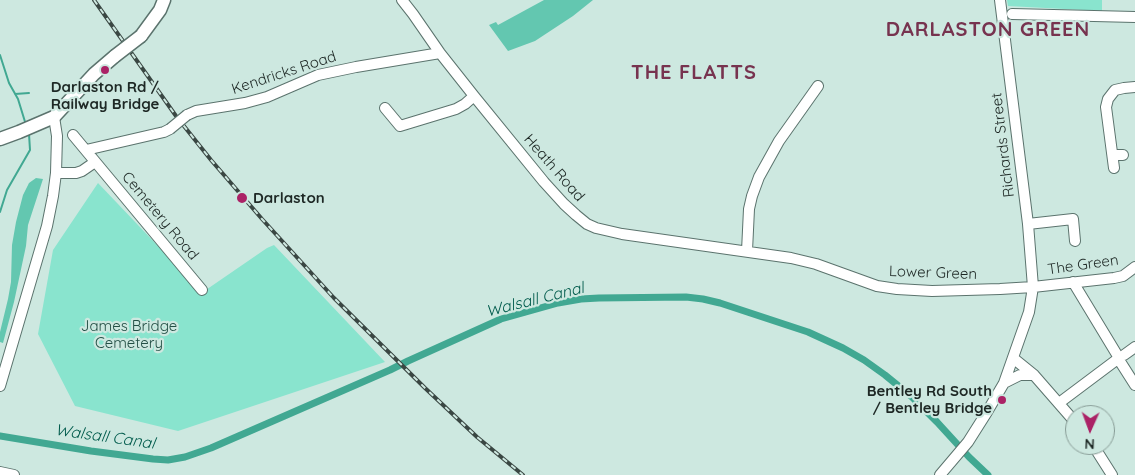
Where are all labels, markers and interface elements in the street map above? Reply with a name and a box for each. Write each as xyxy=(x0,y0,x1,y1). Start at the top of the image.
district label: DARLASTON GREEN xyxy=(884,18,1092,42)
street label: Kendricks Road xyxy=(229,48,339,98)
district label: THE FLATTS xyxy=(630,61,758,85)
marker: Darlaston Rd / Railway Bridge xyxy=(99,64,111,76)
place label: Darlaston Rd / Railway Bridge xyxy=(51,78,159,113)
street label: Richards Street xyxy=(988,92,1018,198)
street label: Heath Road xyxy=(520,131,588,205)
street label: Cemetery Road xyxy=(118,168,202,264)
place label: Darlaston xyxy=(253,189,325,207)
marker: Darlaston xyxy=(235,191,249,205)
street label: The Green xyxy=(1046,251,1120,279)
street label: Lower Green xyxy=(889,262,977,284)
water label: Walsall Canal xyxy=(484,279,586,321)
park label: James Bridge Cemetery xyxy=(81,317,177,352)
place label: Bentley Rd South / Bentley Bridge xyxy=(867,382,992,417)
marker: Bentley Rd South / Bentley Bridge xyxy=(996,394,1008,406)
north arrow xyxy=(1065,405,1115,455)
water label: Walsall Canal xyxy=(54,420,156,454)
text: N xyxy=(1084,435,1095,453)

